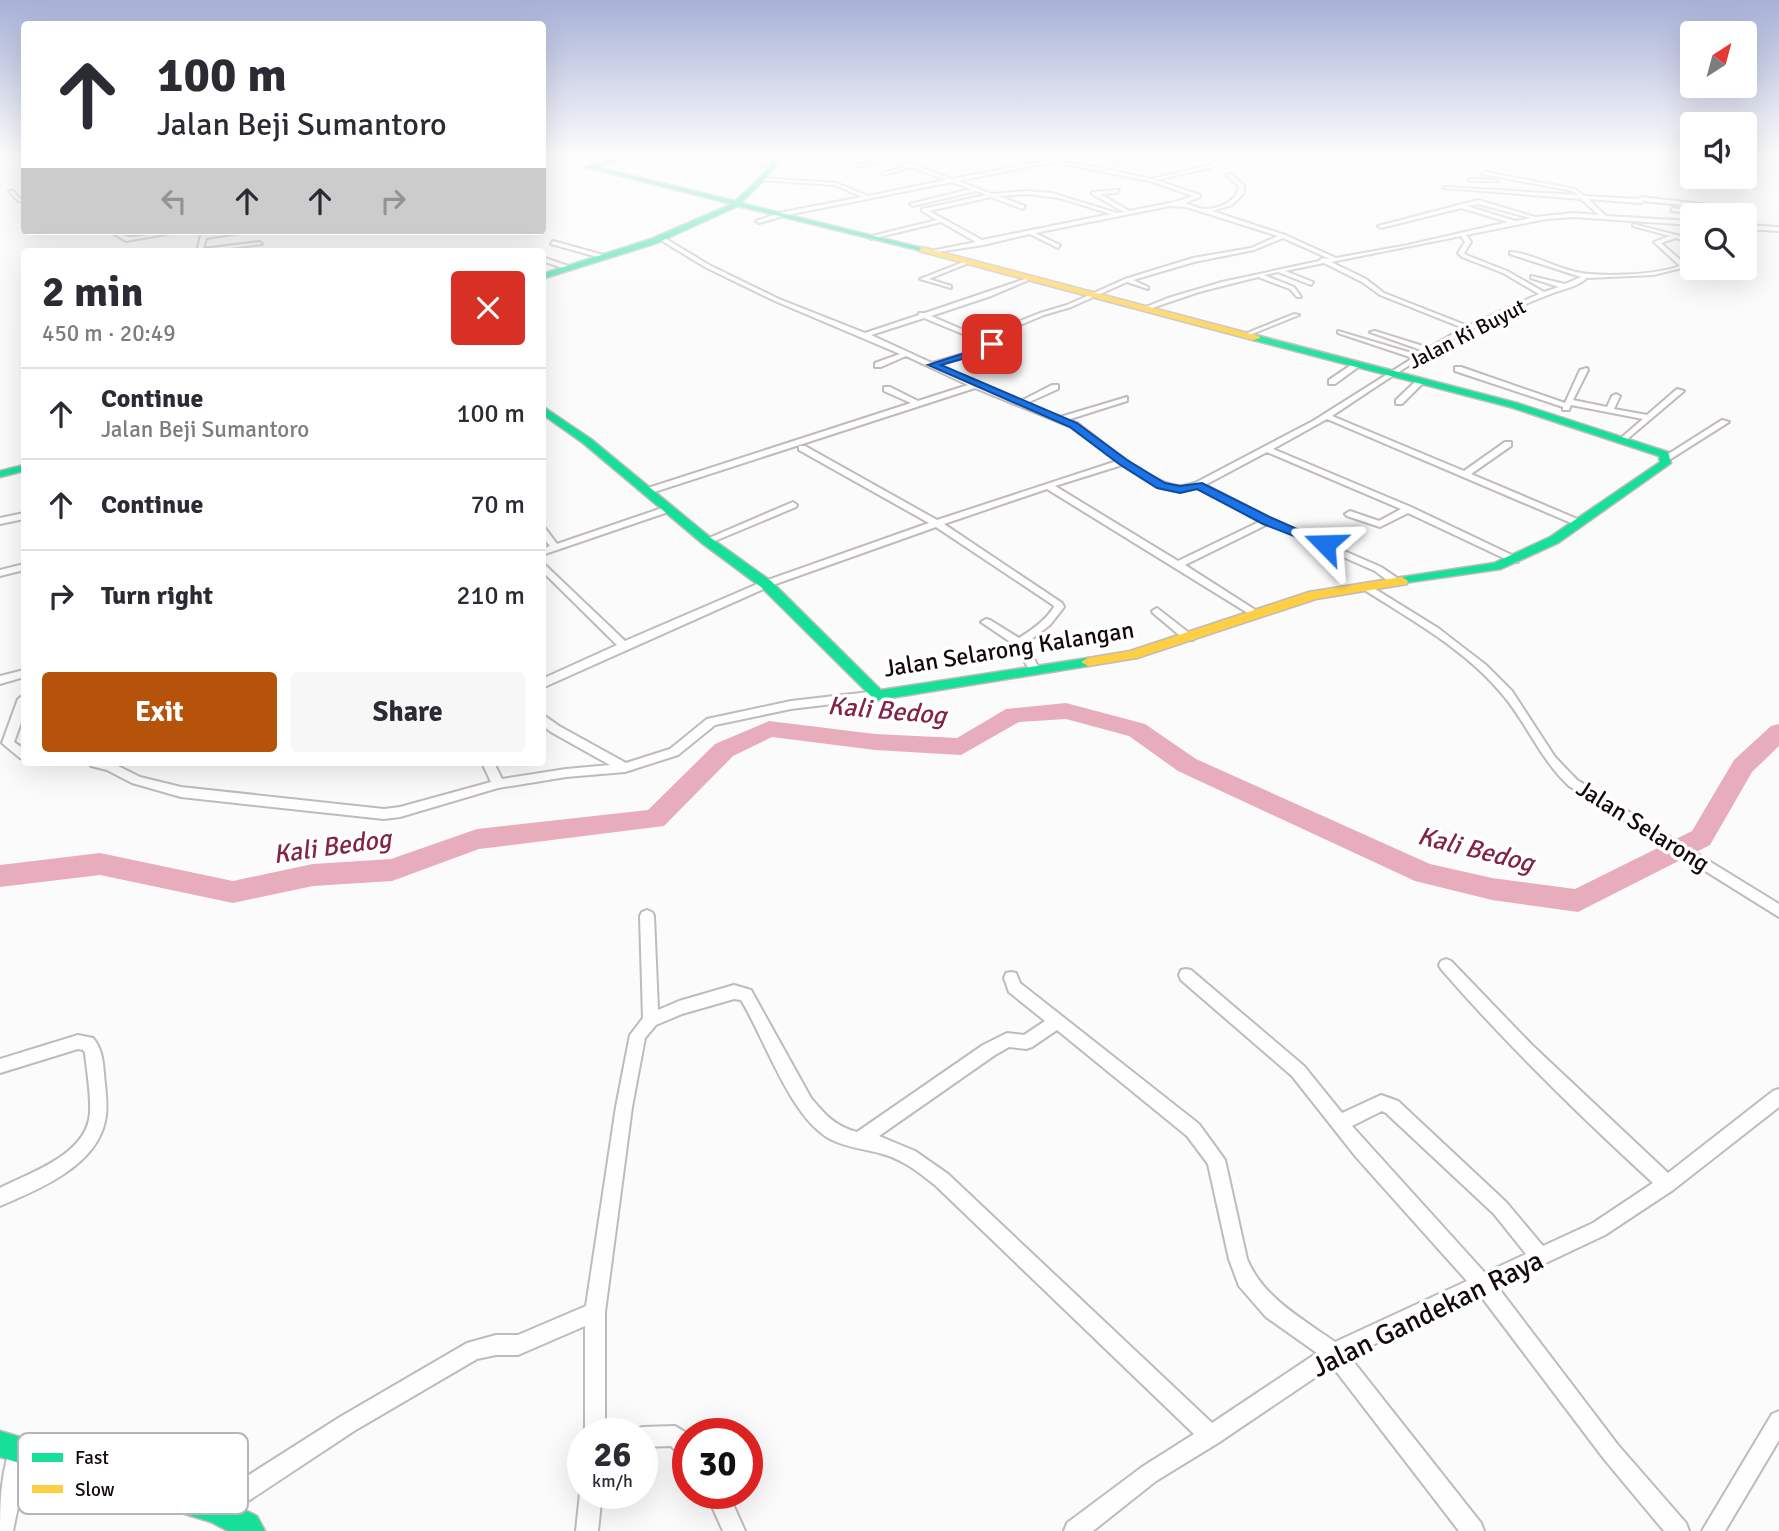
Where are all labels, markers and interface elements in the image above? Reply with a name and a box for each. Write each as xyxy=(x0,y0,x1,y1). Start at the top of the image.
north arrow xyxy=(1680,21,1757,98)
map controls xyxy=(1680,21,1757,280)
text: 100 m xyxy=(157,45,287,105)
icon: ahead xyxy=(42,49,133,140)
text: Jalan Beji Sumantoro xyxy=(157,105,447,144)
button: sound xyxy=(1680,112,1757,189)
icon: left xyxy=(155,182,193,220)
icon: ahead xyxy=(228,182,266,220)
icon: ahead xyxy=(301,182,339,220)
icon: right xyxy=(374,182,412,220)
button: search xyxy=(1680,203,1757,280)
text: 2 min xyxy=(42,267,143,318)
button: close xyxy=(451,271,525,345)
street label: Jalan Ki Buyut xyxy=(1404,293,1530,375)
pin xyxy=(962,314,1022,374)
text: 450 m · 20:49 xyxy=(42,319,176,348)
icon: arrive xyxy=(973,325,1011,363)
text: Continue xyxy=(101,383,203,415)
icon: ahead xyxy=(42,395,80,433)
text: 100 m xyxy=(456,398,525,430)
text: Jalan Beji Sumantoro xyxy=(101,415,309,444)
icon: ahead xyxy=(42,486,80,524)
text: Continue xyxy=(101,489,203,521)
text: 70 m xyxy=(470,489,525,521)
position arrow xyxy=(1288,507,1362,581)
icon: right xyxy=(42,577,80,615)
text: Turn right xyxy=(101,580,213,612)
text: 210 m xyxy=(456,580,525,612)
street label: Jalan Selarong Kalangan xyxy=(882,614,1136,684)
button: Exit xyxy=(42,672,277,752)
button: Share xyxy=(291,672,525,752)
water label: Kali Bedog xyxy=(826,690,950,732)
street label: Jalan Selarong xyxy=(1571,773,1715,879)
water label: Kali Bedog xyxy=(1414,820,1539,880)
water label: Kali Bedog xyxy=(271,823,395,871)
street label: Jalan Gandekan Raya xyxy=(1306,1243,1549,1385)
speed limit sign: 30 xyxy=(672,1418,763,1509)
legend xyxy=(18,1433,248,1514)
text: 26 xyxy=(594,1433,631,1476)
text: Fast xyxy=(75,1446,109,1470)
text: km/h xyxy=(592,1470,633,1492)
text: Slow xyxy=(75,1478,115,1502)

